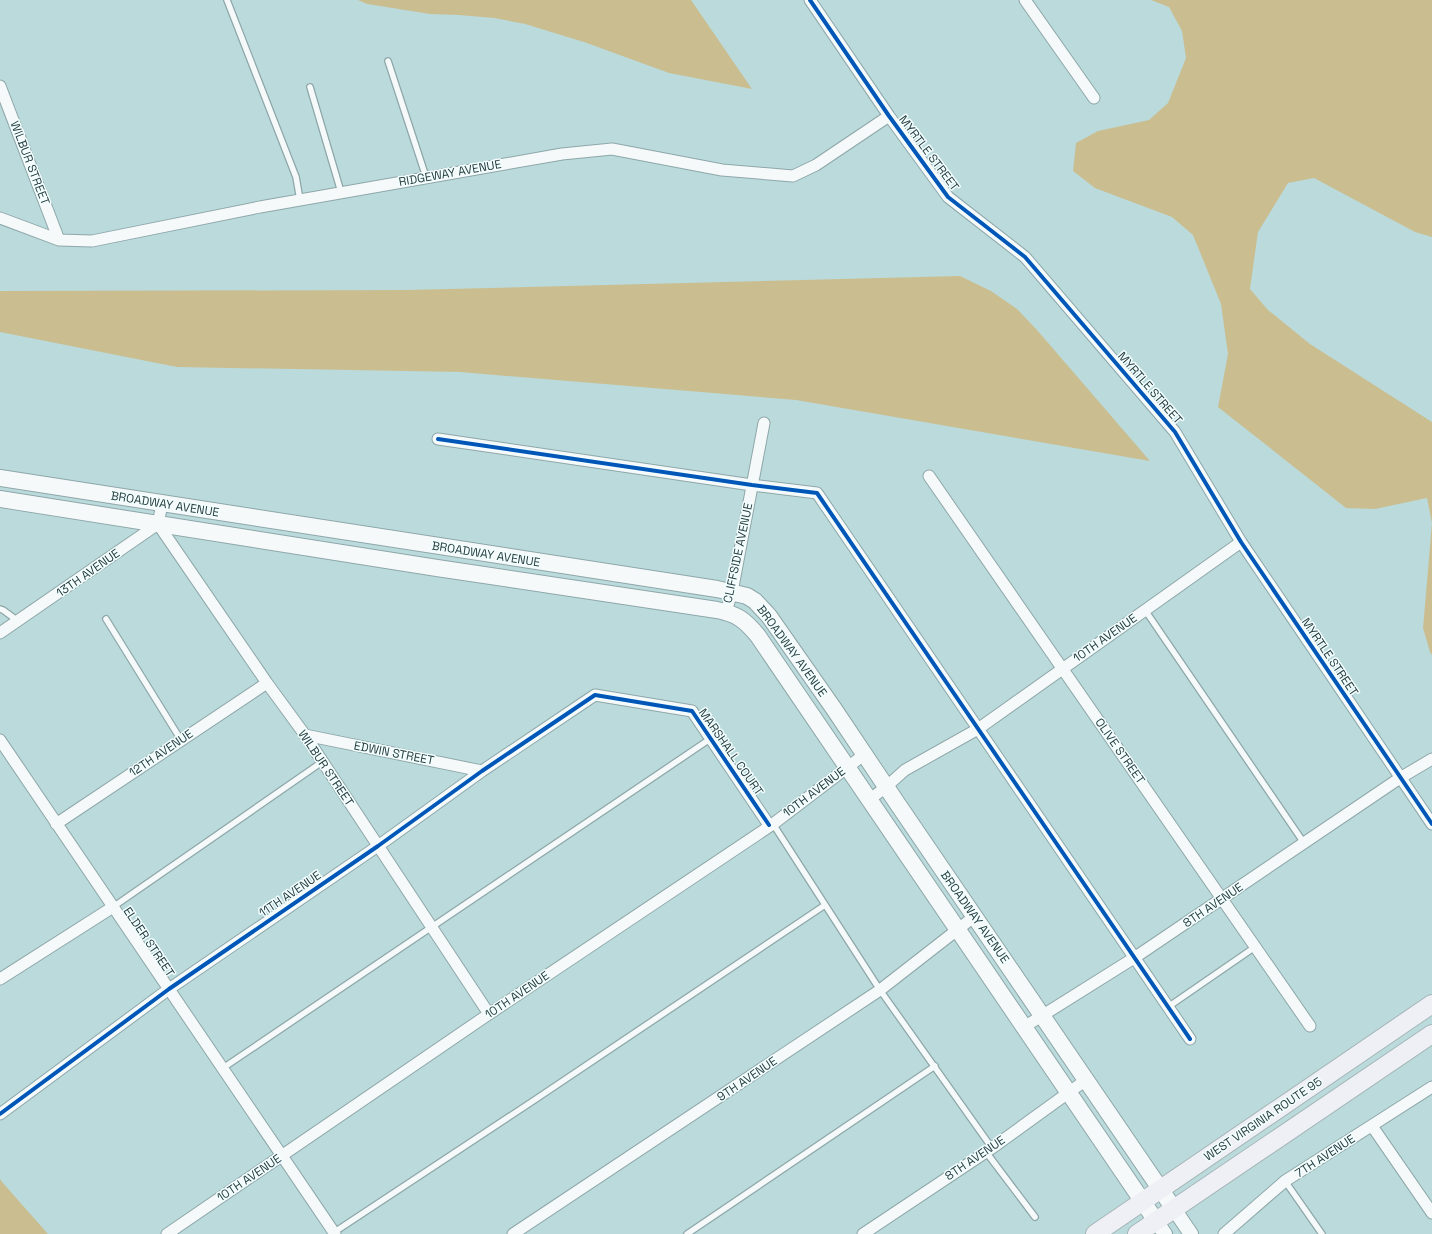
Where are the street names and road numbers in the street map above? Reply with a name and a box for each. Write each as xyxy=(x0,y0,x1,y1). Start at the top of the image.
street label: MYRTLE STREET xyxy=(895,112,963,194)
street label: WILBUR STREET xyxy=(7,119,53,207)
street label: RIDGEWAY AVENUE xyxy=(397,156,503,190)
street label: MYRTLE STREET xyxy=(1114,348,1186,428)
street label: BROADWAY AVENUE xyxy=(110,488,221,521)
street label: CLIFFSIDE AVENUE xyxy=(720,501,756,605)
street label: BROADWAY AVENUE xyxy=(431,538,542,571)
street label: 13TH AVENUE xyxy=(53,545,123,601)
street label: BROADWAY AVENUE xyxy=(753,602,831,700)
street label: 10TH AVENUE xyxy=(1070,610,1140,666)
street label: MYRTLE STREET xyxy=(1298,615,1362,699)
street label: MARSHALL COURT xyxy=(695,705,767,799)
street label: OLIVE STREET xyxy=(1091,715,1149,787)
street label: 12TH AVENUE xyxy=(126,726,196,780)
street label: WILBUR STREET xyxy=(295,727,357,809)
street label: EDWIN STREET xyxy=(353,737,435,769)
street label: 10TH AVENUE xyxy=(779,763,849,821)
street label: 11TH AVENUE xyxy=(256,867,324,921)
street label: BROADWAY AVENUE xyxy=(937,868,1013,967)
street label: 8TH AVENUE xyxy=(1180,879,1246,931)
street label: ELDER STREET xyxy=(120,904,178,980)
street label: 10TH AVENUE xyxy=(482,967,553,1022)
street label: 9TH AVENUE xyxy=(714,1053,780,1105)
street label: WEST VIRGINIA ROUTE 95 xyxy=(1201,1073,1325,1165)
street label: 7TH AVENUE xyxy=(1292,1131,1358,1181)
street label: 8TH AVENUE xyxy=(942,1132,1008,1184)
street label: 10TH AVENUE xyxy=(214,1150,285,1205)

